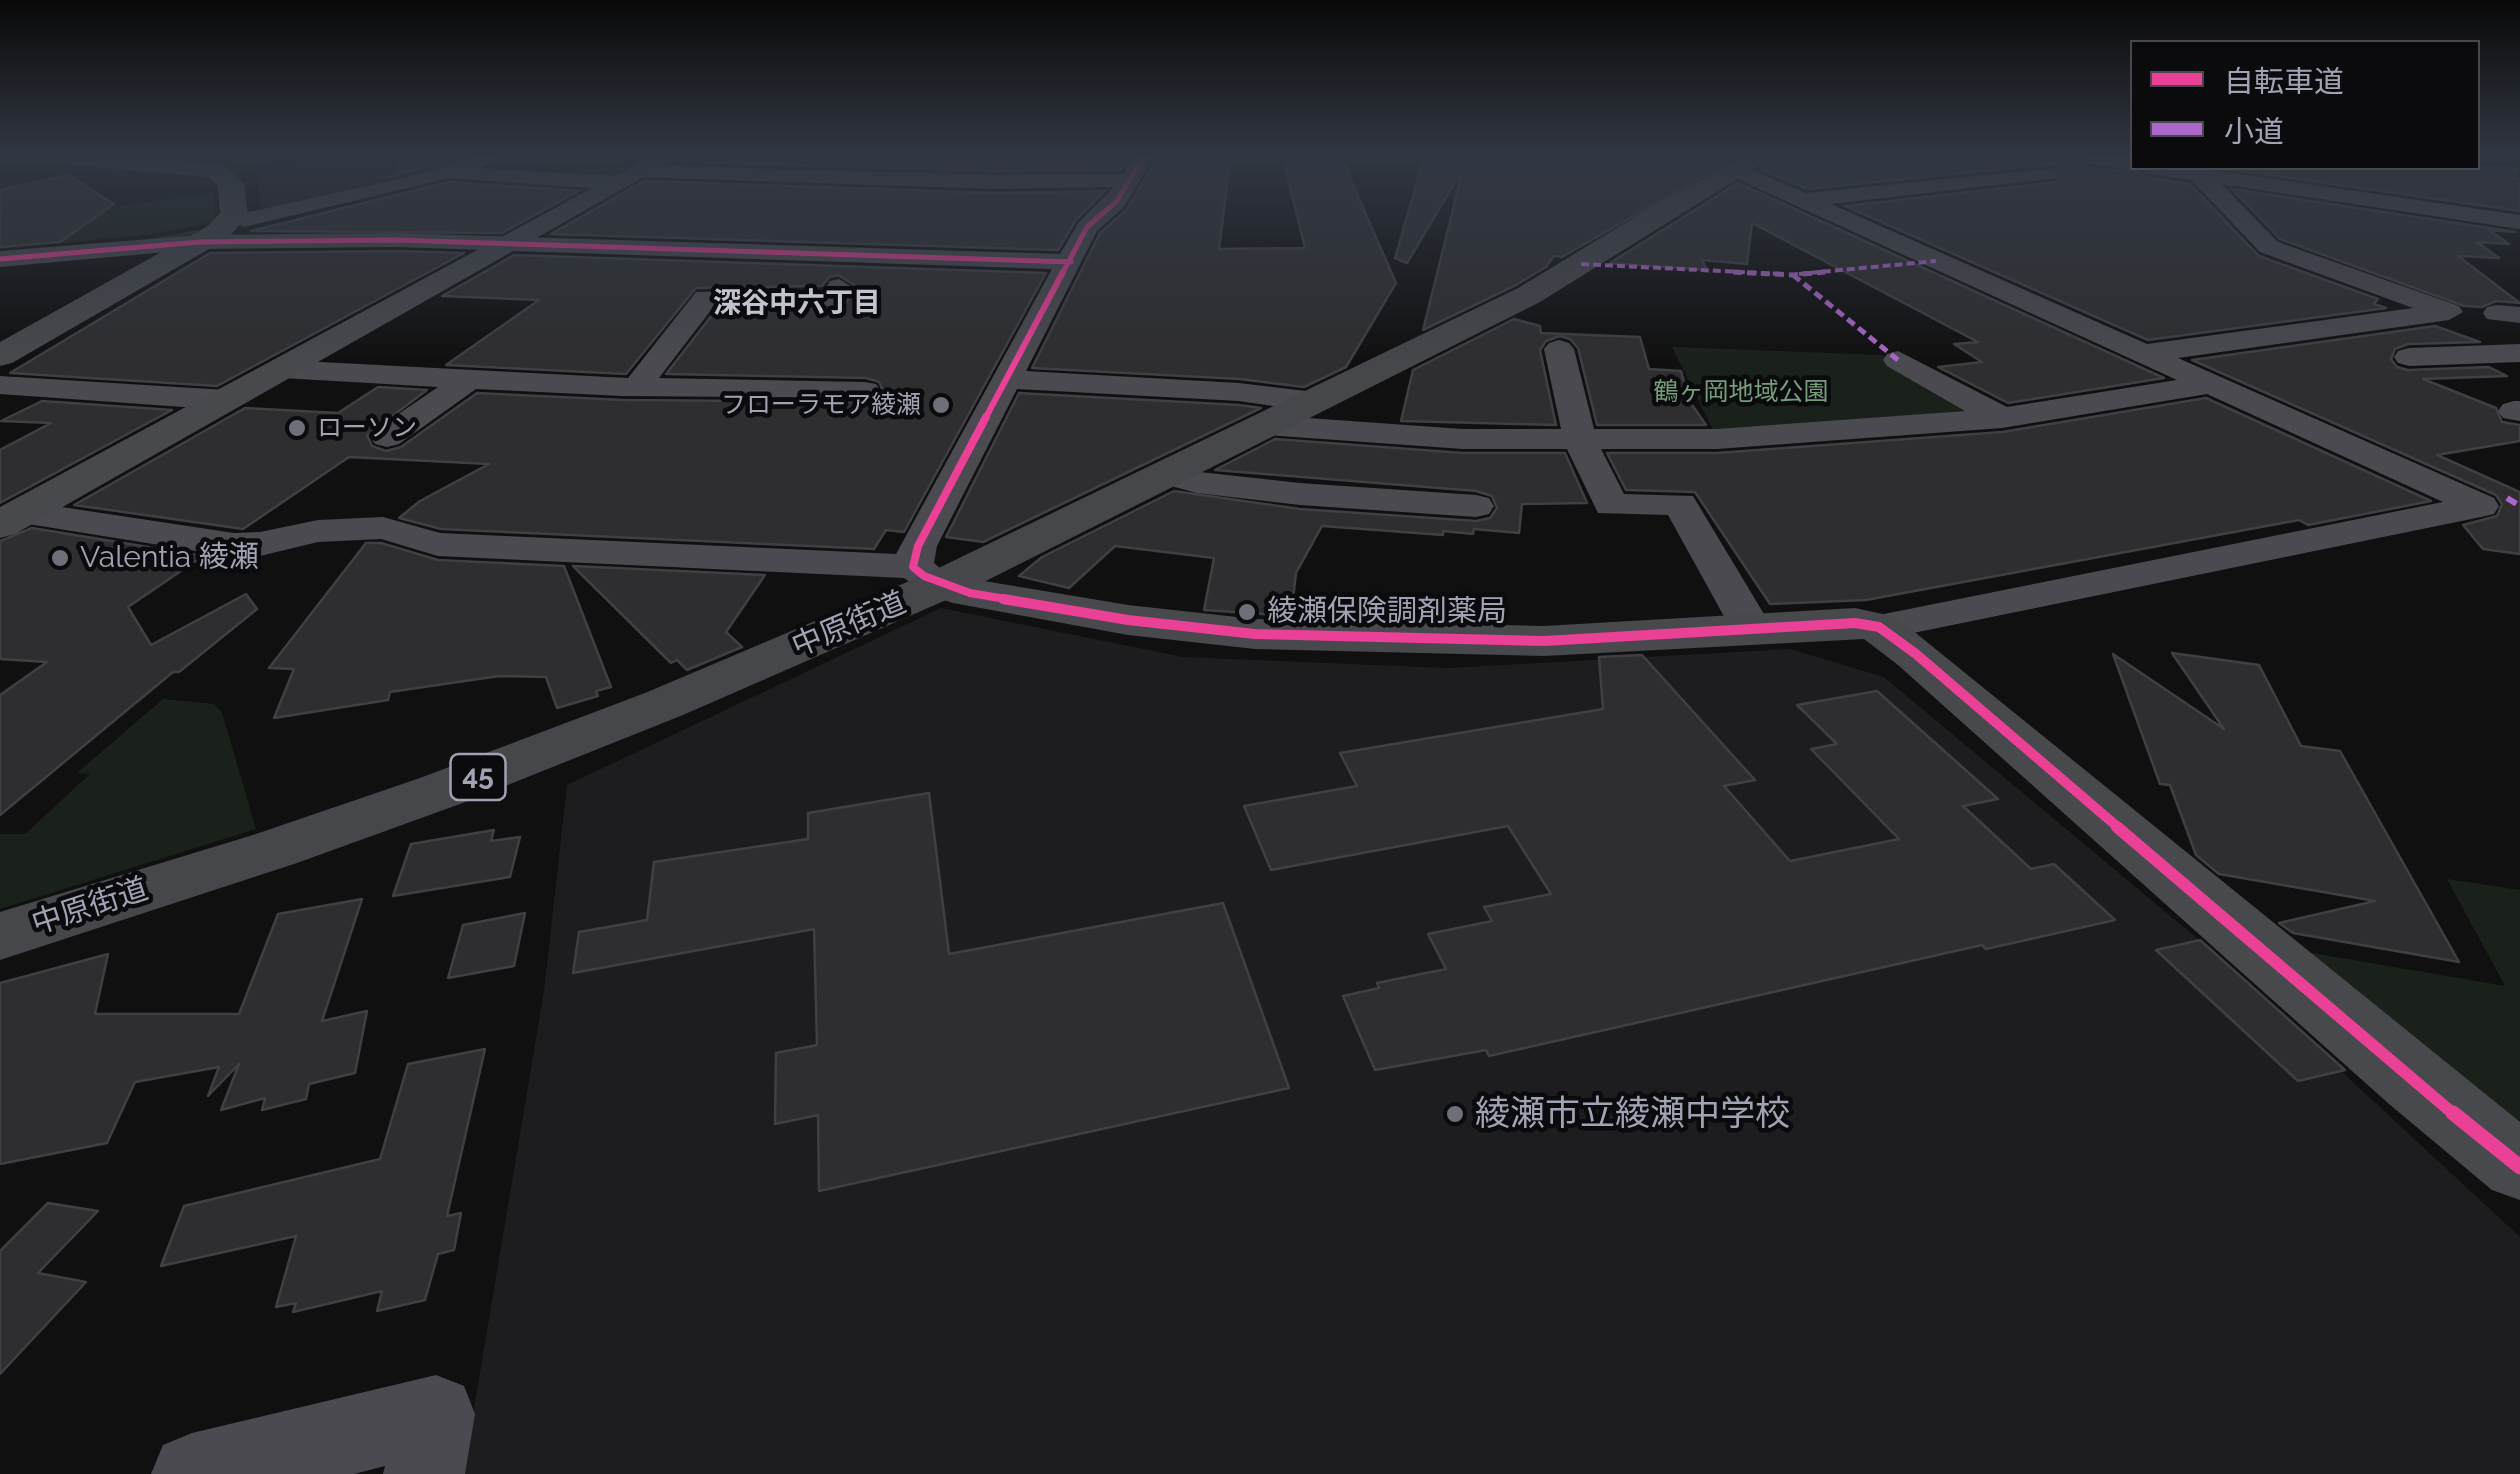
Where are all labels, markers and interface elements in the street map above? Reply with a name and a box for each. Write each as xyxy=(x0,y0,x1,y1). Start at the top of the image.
legend xyxy=(2130,40,2480,170)
text: 自転車道 xyxy=(2224,64,2344,99)
text: 小道 xyxy=(2224,114,2284,149)
district label: 深谷中六丁目 xyxy=(713,287,881,321)
park label: 鶴ヶ岡地域公園 xyxy=(1654,377,1828,407)
place label: フローラモア綾瀬 xyxy=(721,390,921,420)
marker: フローラモア綾瀬 xyxy=(930,394,952,416)
place label: ローソン xyxy=(317,413,417,443)
marker: ローソン xyxy=(286,417,308,439)
place label: Valentia 綾瀬 xyxy=(80,540,259,576)
marker: Valentia 綾瀬 xyxy=(49,547,71,569)
street label: 中原街道 xyxy=(787,585,911,665)
place label: 綾瀬保険調剤薬局 xyxy=(1267,594,1507,630)
marker: 綾瀬保険調剤薬局 xyxy=(1236,601,1258,623)
road number: 45 xyxy=(450,754,506,800)
street label: 中原街道 xyxy=(27,871,153,943)
place label: 綾瀬市立綾瀬中学校 xyxy=(1475,1093,1790,1135)
marker: 綾瀬市立綾瀬中学校 xyxy=(1444,1103,1466,1125)

